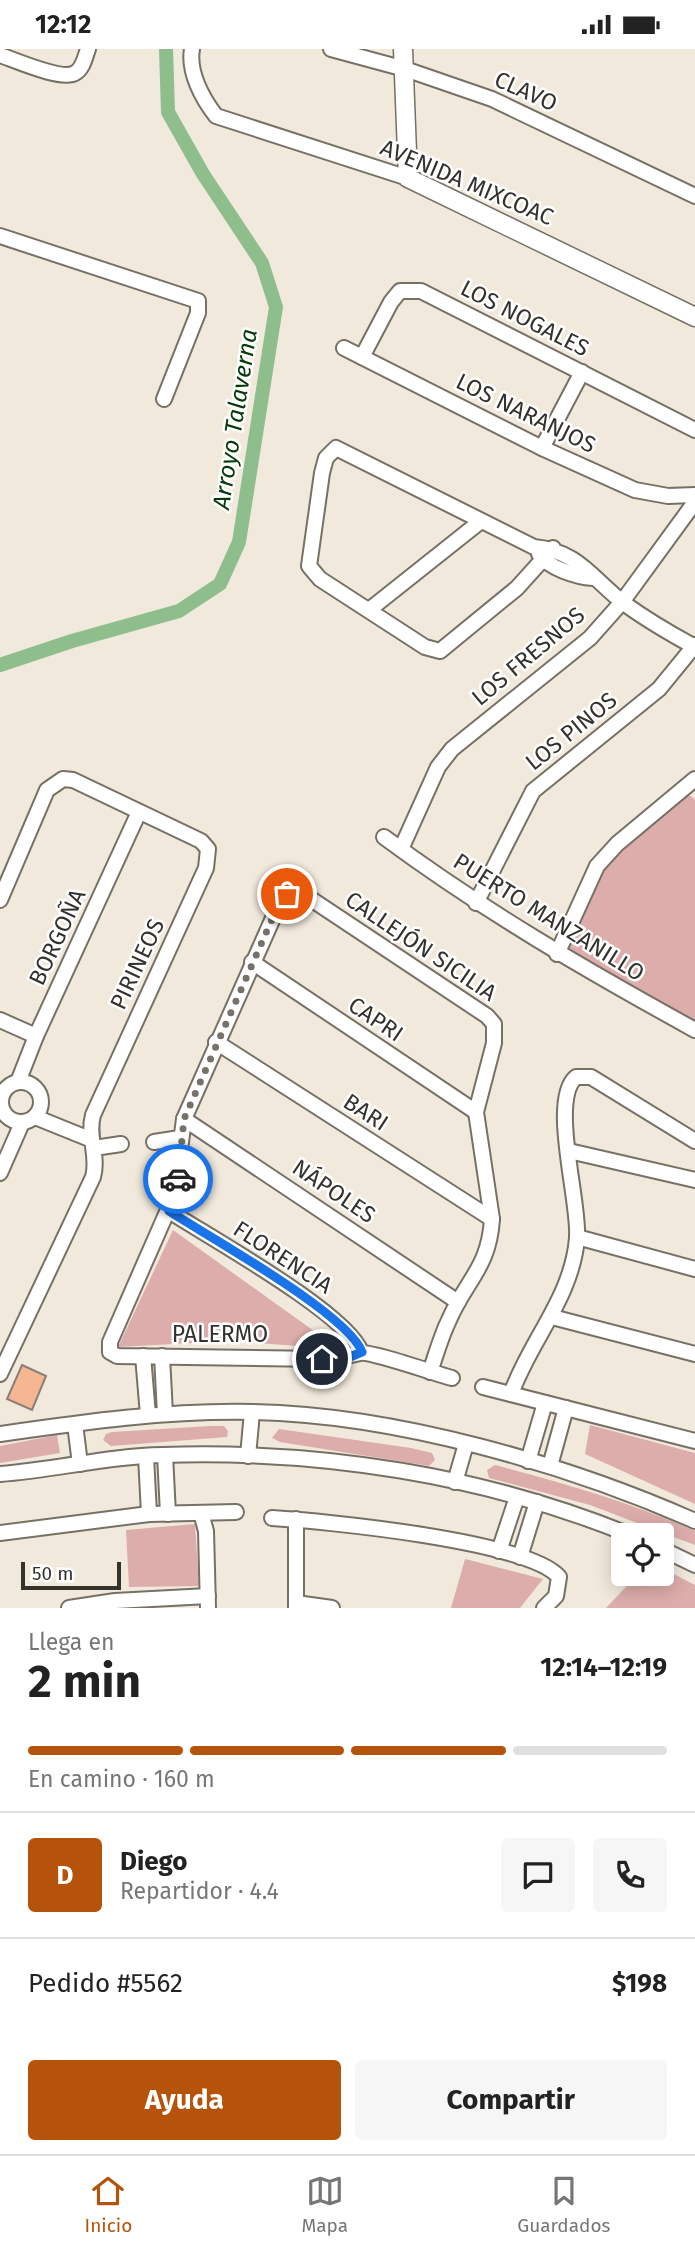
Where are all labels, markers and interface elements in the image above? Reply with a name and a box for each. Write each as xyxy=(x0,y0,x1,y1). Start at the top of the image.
text: 12:12 xyxy=(35,9,91,40)
street label: CLAVO xyxy=(490,65,562,117)
street label: AVENIDA MIXCOAC xyxy=(376,133,558,231)
street label: LOS NOGALES xyxy=(456,274,594,362)
water label: Arroyo Talaverna xyxy=(207,327,263,512)
street label: LOS NARANJOS xyxy=(451,367,601,459)
street label: LOS FRESNOS xyxy=(466,601,590,711)
street label: LOS PINOS xyxy=(520,686,622,776)
street label: PUERTO MANZANILLO xyxy=(448,847,650,987)
pin xyxy=(257,864,317,924)
icon: bag xyxy=(268,875,306,913)
street label: BORGOÑA xyxy=(23,884,92,990)
street label: CALLEJÓN SICILIA xyxy=(340,884,503,1007)
street label: PIRINEOS xyxy=(104,914,170,1014)
street label: CAPRI xyxy=(343,991,409,1047)
street label: BARI xyxy=(338,1087,394,1137)
courier xyxy=(143,1144,213,1214)
street label: NÁPOLES xyxy=(287,1152,381,1229)
icon: car xyxy=(159,1160,197,1198)
street label: FLORENCIA xyxy=(228,1215,338,1300)
street label: PALERMO xyxy=(172,1320,268,1348)
pin xyxy=(292,1329,352,1389)
icon: home xyxy=(303,1340,341,1378)
map controls xyxy=(611,1523,674,1586)
button: locate xyxy=(611,1523,674,1586)
scale bar xyxy=(21,1559,121,1591)
text: 50 m xyxy=(32,1562,73,1585)
text: Llega en xyxy=(28,1628,114,1656)
text: 12:14–12:19 xyxy=(540,1652,667,1683)
text: 2 min xyxy=(28,1654,141,1709)
text: En camino · 160 m xyxy=(28,1765,215,1793)
button: chat xyxy=(501,1838,575,1912)
button: phone xyxy=(593,1838,667,1912)
text: Diego xyxy=(120,1846,188,1877)
text: D xyxy=(57,1860,73,1891)
text: Repartidor · 4.4 xyxy=(120,1877,279,1905)
text: Pedido #5562 xyxy=(28,1968,183,1999)
text: $198 xyxy=(612,1968,667,1999)
button: Ayuda xyxy=(28,2060,341,2140)
button: Compartir xyxy=(355,2060,667,2140)
tab: Inicio xyxy=(85,2172,132,2237)
tab: Mapa xyxy=(301,2172,348,2237)
tab: Guardados xyxy=(517,2172,610,2237)

